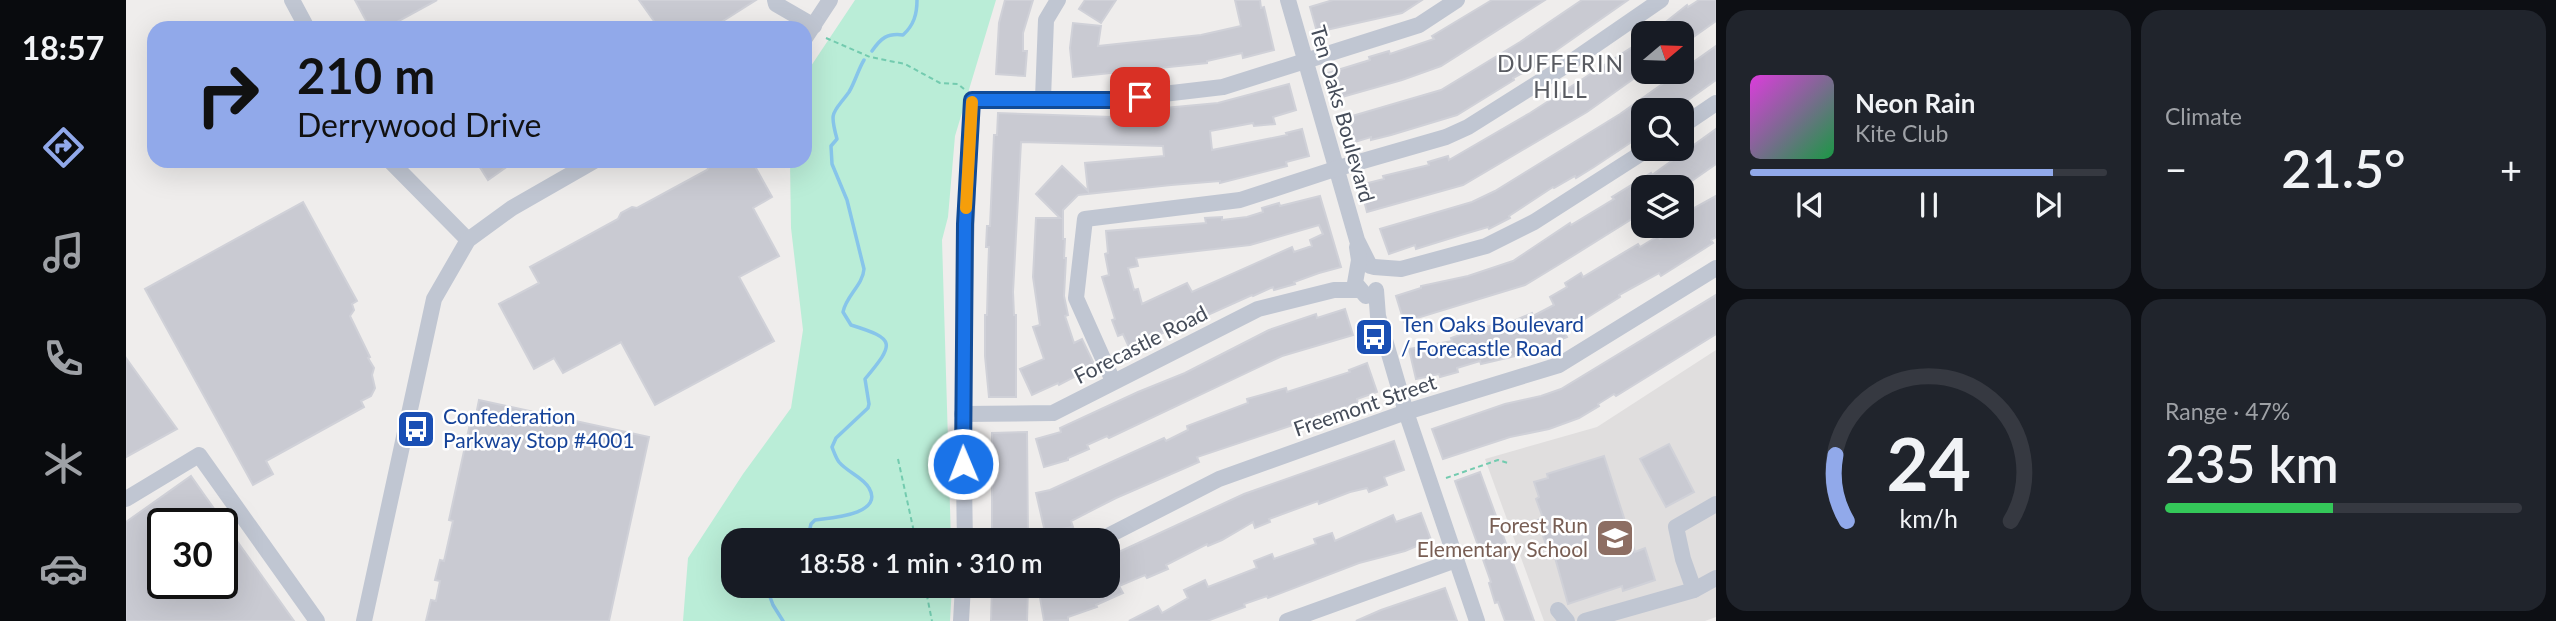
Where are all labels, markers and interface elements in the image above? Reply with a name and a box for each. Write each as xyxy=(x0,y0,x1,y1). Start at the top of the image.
north arrow xyxy=(1631,21,1694,84)
map controls xyxy=(1631,21,1694,238)
street label: Ten Oaks Boulevard xyxy=(1306,22,1381,205)
text: 18:57 xyxy=(22,28,104,67)
text: 210 m xyxy=(297,46,435,104)
icon: right xyxy=(182,49,273,140)
district label: DUFFERIN HILL xyxy=(1497,49,1625,103)
pin xyxy=(1110,67,1170,127)
icon: arrive xyxy=(1121,78,1159,116)
text: Neon Rain xyxy=(1855,87,1975,119)
button: search xyxy=(1631,98,1694,161)
text: Climate xyxy=(2165,102,2242,130)
text: Derrywood Drive xyxy=(297,105,541,144)
text: Kite Club xyxy=(1855,119,1948,147)
icon: directions xyxy=(39,123,88,172)
text: 21.5° xyxy=(2281,137,2406,199)
text: − xyxy=(2165,146,2187,192)
text: + xyxy=(2500,146,2522,192)
button: layers xyxy=(1631,175,1694,238)
icon: previous xyxy=(1791,186,1829,224)
icon: pause xyxy=(1910,186,1948,224)
icon: next xyxy=(2029,186,2067,224)
icon: music xyxy=(39,228,88,277)
street label: Forecastle Road xyxy=(1069,299,1211,388)
place label: Ten Oaks Boulevard / Forecastle Road xyxy=(1401,311,1584,360)
bus stop icon: Ten Oaks Boulevard / Forecastle Road xyxy=(1353,316,1395,358)
icon: phone xyxy=(39,334,88,383)
street label: Freemont Street xyxy=(1290,368,1440,441)
text: Range · 47% xyxy=(2165,397,2290,425)
place label: Confederation Parkway Stop #4001 xyxy=(443,403,635,452)
bus stop icon: Confederation Parkway Stop #4001 xyxy=(395,408,437,450)
text: 24 xyxy=(1886,419,1971,507)
position arrow xyxy=(926,427,1000,501)
text: 235 km xyxy=(2165,432,2339,494)
icon: climate xyxy=(39,439,88,488)
text: km/h xyxy=(1899,503,1958,533)
speed limit sign: 30 xyxy=(147,508,238,599)
place label: Forest Run Elementary School xyxy=(1417,512,1588,561)
school or university icon: Forest Run Elementary School xyxy=(1594,517,1636,559)
icon: car xyxy=(39,544,88,593)
text: 18:58 · 1 min · 310 m xyxy=(798,547,1043,579)

